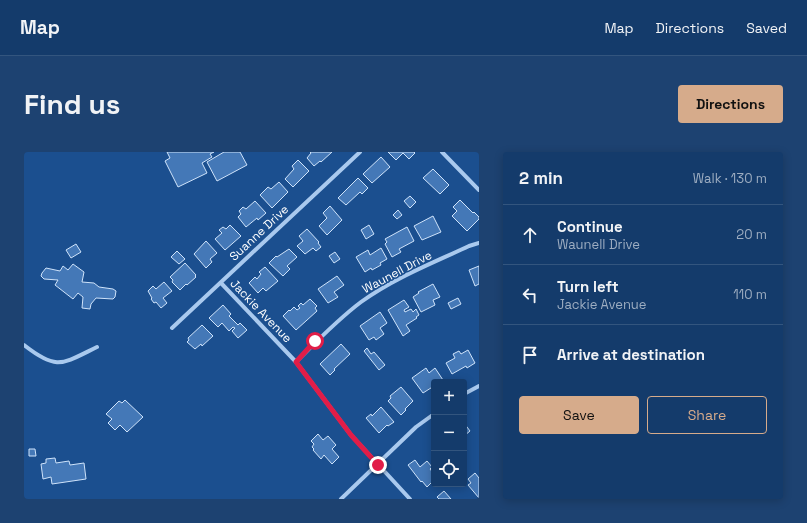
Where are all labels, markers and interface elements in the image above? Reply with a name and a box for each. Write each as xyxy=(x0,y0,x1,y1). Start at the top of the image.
text: Map xyxy=(20,15,60,40)
text: Map xyxy=(604,19,634,37)
text: Directions xyxy=(656,19,724,37)
text: Saved xyxy=(746,19,787,37)
button: Directions xyxy=(678,85,783,123)
text: Find us xyxy=(24,86,121,122)
text: 2 min xyxy=(519,167,563,189)
text: Walk · 130 m xyxy=(693,170,767,187)
street label: Suanne Drive xyxy=(226,201,292,265)
text: Continue xyxy=(557,217,623,236)
icon: ahead xyxy=(519,224,541,246)
text: 20 m xyxy=(736,226,767,243)
text: Waunell Drive xyxy=(557,236,640,253)
street label: Waunell Drive xyxy=(359,247,435,297)
street label: Jackie Avenue xyxy=(227,276,295,346)
text: Turn left xyxy=(557,277,619,296)
icon: left xyxy=(519,284,541,306)
text: 110 m xyxy=(733,286,767,303)
text: Jackie Avenue xyxy=(557,296,646,313)
route start xyxy=(306,332,324,350)
icon: arrive xyxy=(519,344,541,366)
text: Arrive at destination xyxy=(557,345,705,364)
map controls xyxy=(431,379,467,487)
button: + xyxy=(431,379,467,415)
button: Save xyxy=(519,396,639,434)
button: Share xyxy=(647,396,767,434)
button: − xyxy=(431,415,467,451)
button: locate xyxy=(431,451,467,487)
route end xyxy=(369,456,387,474)

